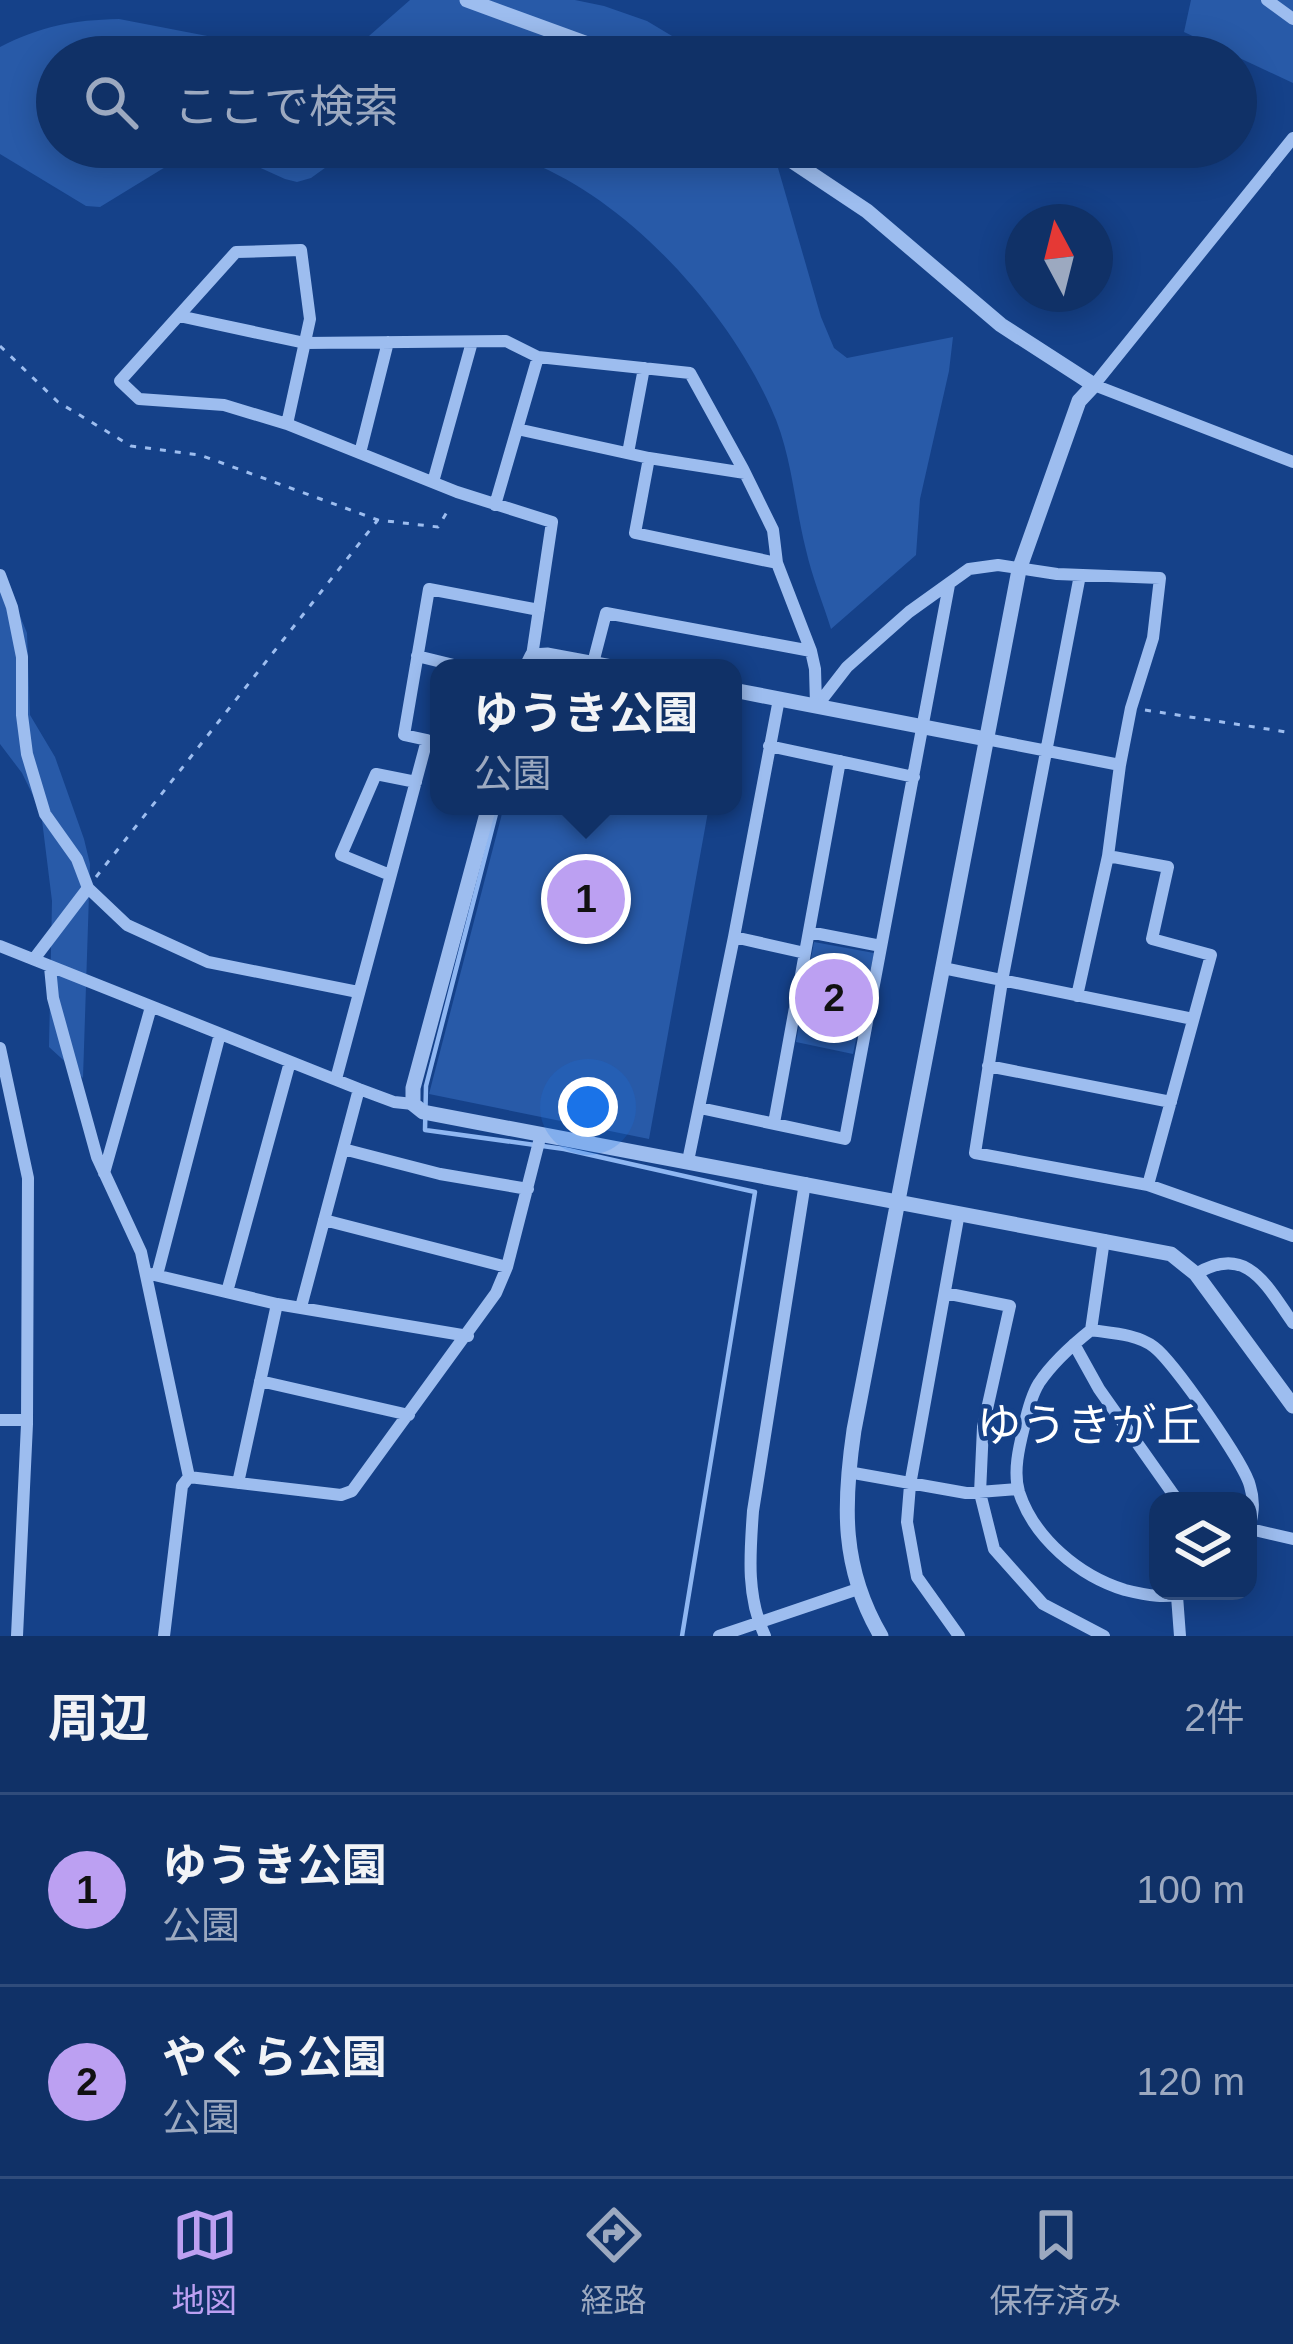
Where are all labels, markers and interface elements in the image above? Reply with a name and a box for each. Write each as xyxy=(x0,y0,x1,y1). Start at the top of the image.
search box xyxy=(36,36,1257,168)
icon: search xyxy=(78,69,144,135)
text: ここで検索 xyxy=(174,81,399,132)
north arrow xyxy=(1005,204,1113,312)
popup xyxy=(430,659,742,815)
text: ゆうき公園 xyxy=(473,688,699,739)
text: 公園 xyxy=(473,752,552,795)
pin: 1 xyxy=(547,854,625,944)
pin: 2 xyxy=(795,953,873,1043)
your location xyxy=(558,1077,618,1137)
district label: ゆうきが丘 xyxy=(976,1400,1202,1451)
map controls xyxy=(1149,1492,1257,1600)
button: layers xyxy=(1149,1492,1257,1600)
text: 周辺 xyxy=(48,1690,150,1747)
text: 2件 xyxy=(1184,1696,1245,1739)
text: ゆうき公園 xyxy=(162,1840,387,1891)
text: 1 xyxy=(76,1868,98,1911)
text: 100 m xyxy=(1137,1868,1245,1911)
text: 公園 xyxy=(162,1904,240,1947)
text: やぐら公園 xyxy=(162,2032,387,2083)
text: 2 xyxy=(76,2060,98,2103)
text: 120 m xyxy=(1137,2060,1245,2103)
text: 公園 xyxy=(162,2096,240,2139)
tab: 地図 xyxy=(172,2202,238,2322)
tab: 経路 xyxy=(581,2202,647,2322)
tab: 保存済み xyxy=(990,2202,1122,2322)

